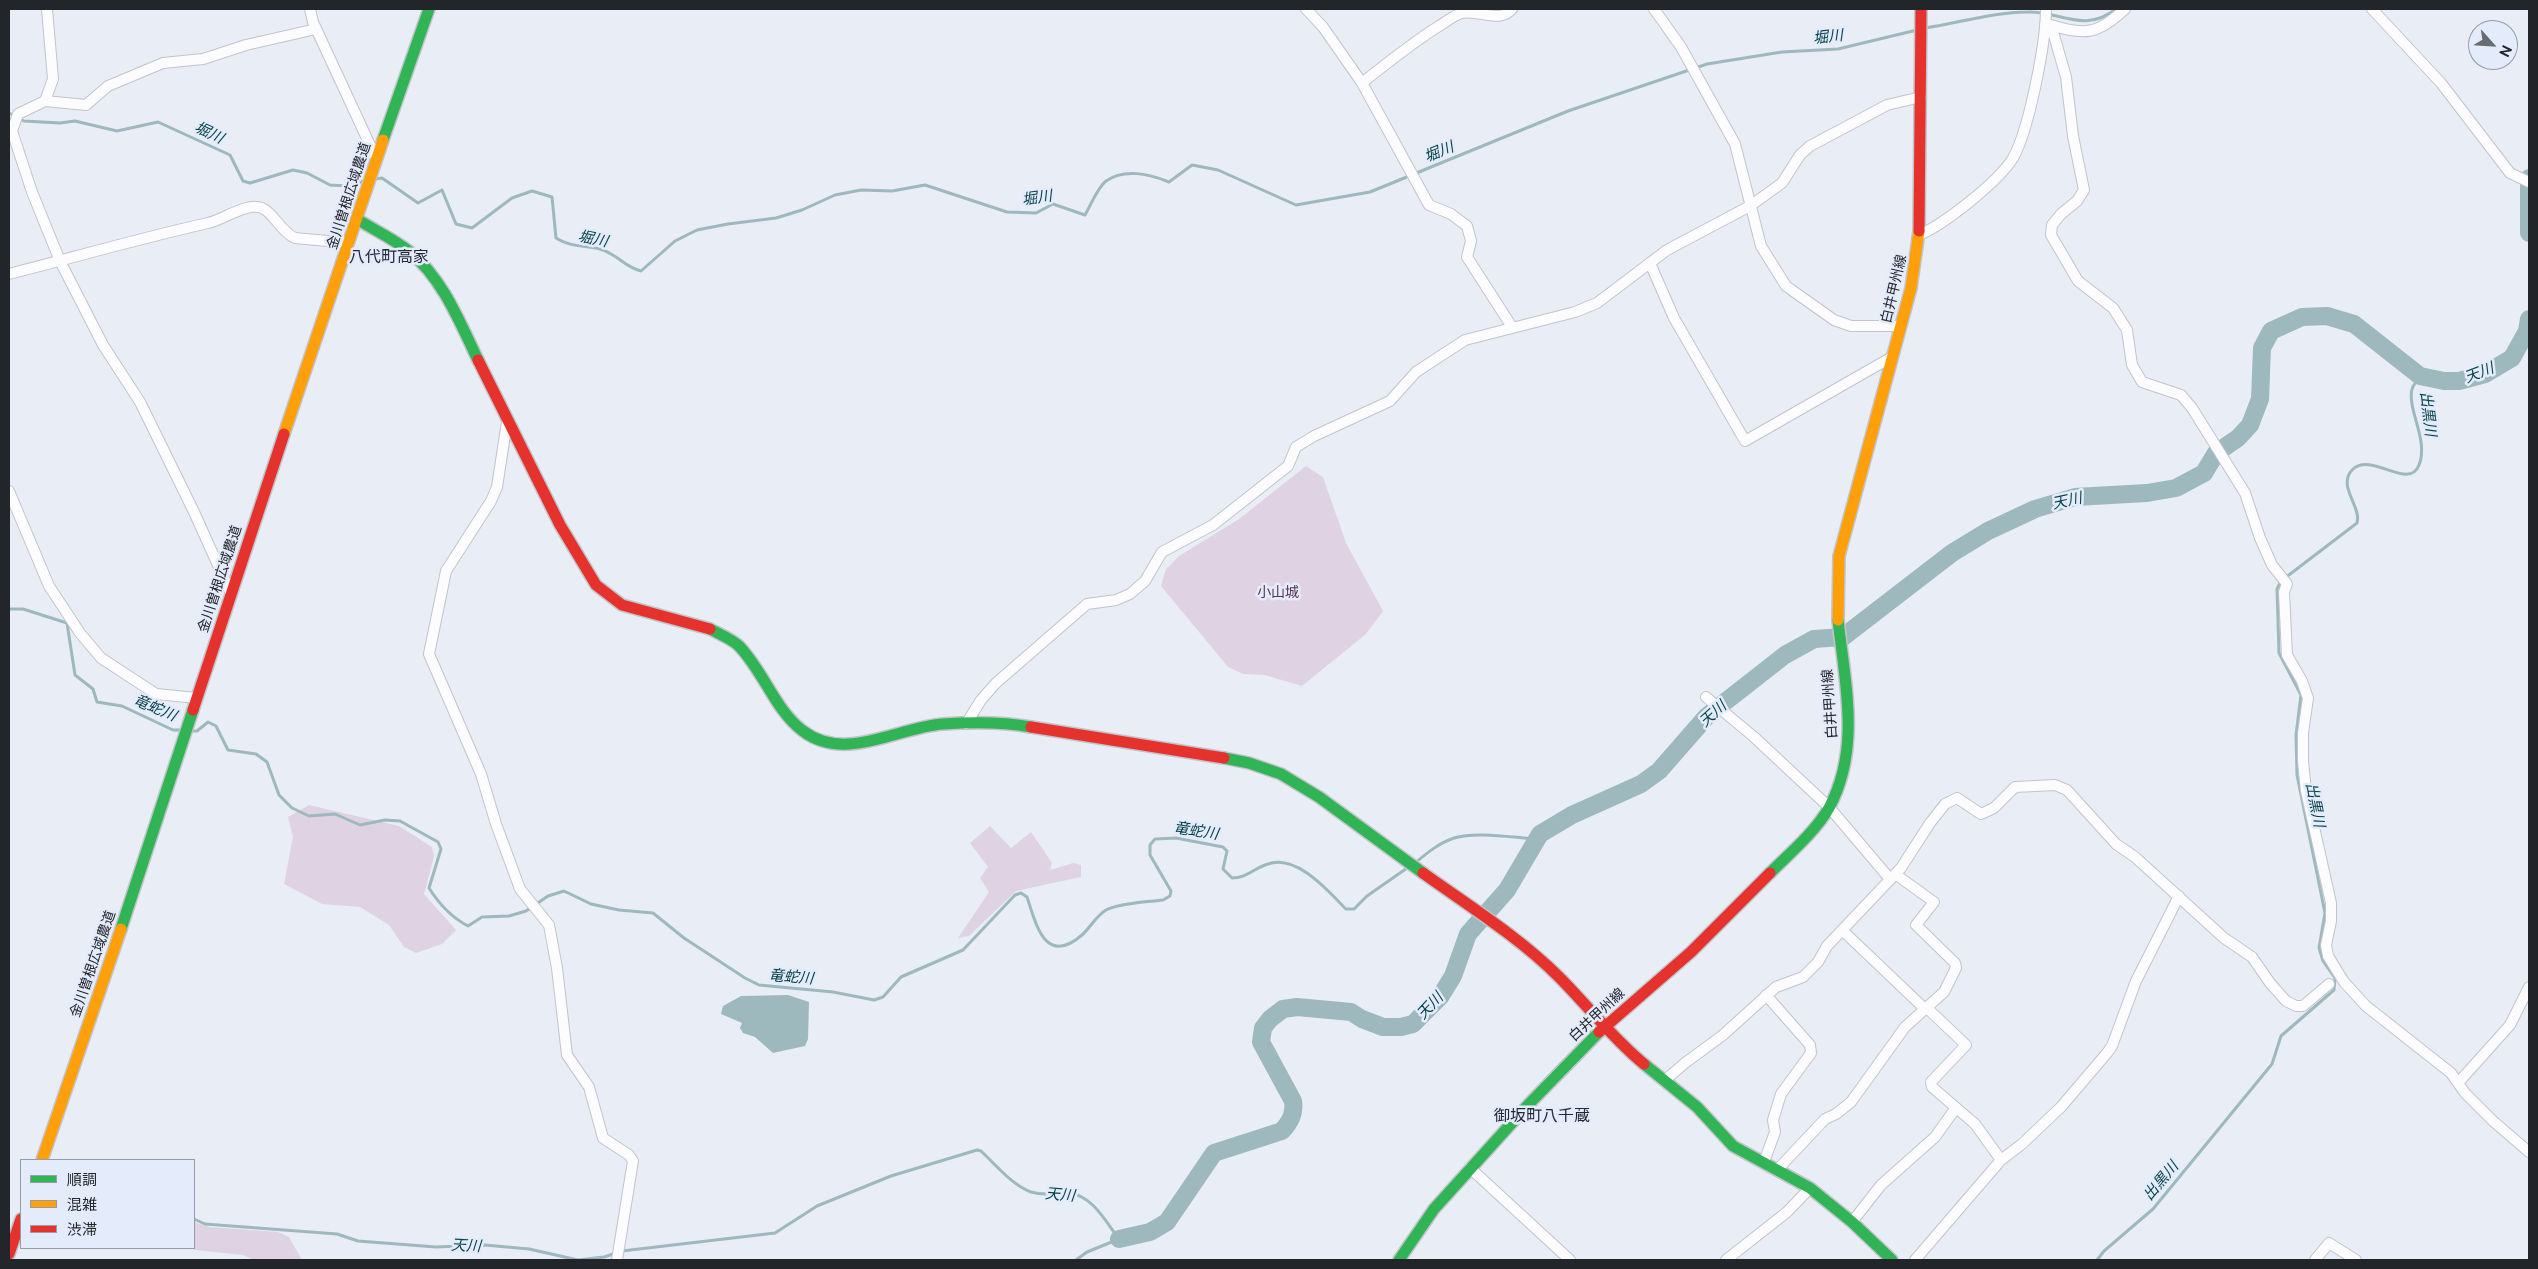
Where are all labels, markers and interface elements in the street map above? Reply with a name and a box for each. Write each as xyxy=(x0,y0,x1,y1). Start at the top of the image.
north arrow xyxy=(2468,20,2518,70)
water label: 堀川 xyxy=(1812,26,1844,48)
text: N xyxy=(2496,43,2515,60)
water label: 堀川 xyxy=(192,119,226,147)
water label: 堀川 xyxy=(1422,138,1456,166)
street label: 金川曽根広域農道 xyxy=(324,140,374,252)
water label: 堀川 xyxy=(1021,187,1053,209)
water label: 堀川 xyxy=(576,227,610,251)
district label: 八代町高家 xyxy=(349,247,429,267)
street label: 白井甲州線 xyxy=(1878,253,1910,325)
water label: 天川 xyxy=(2462,359,2496,387)
water label: 出黒川 xyxy=(2416,391,2440,437)
water label: 天川 xyxy=(2050,489,2084,513)
street label: 金川曽根広域農道 xyxy=(195,523,245,635)
park label: 小山城 xyxy=(1257,585,1299,601)
street label: 白井甲州線 xyxy=(1819,668,1841,740)
water label: 竜蛇川 xyxy=(131,691,179,725)
water label: 天川 xyxy=(1696,697,1730,731)
water label: 出黒川 xyxy=(2302,781,2328,829)
water label: 竜蛇川 xyxy=(1172,819,1220,843)
street label: 金川曽根広域農道 xyxy=(67,908,119,1020)
water label: 竜蛇川 xyxy=(768,966,814,988)
street label: 白井甲州線 xyxy=(1566,985,1628,1045)
water label: 天川 xyxy=(1413,989,1447,1023)
district label: 御坂町八千蔵 xyxy=(1494,1106,1590,1126)
water label: 出黒川 xyxy=(2140,1158,2182,1204)
legend xyxy=(20,1159,195,1249)
text: 順調 xyxy=(67,1171,97,1188)
water label: 天川 xyxy=(1044,1185,1076,1205)
text: 混雑 xyxy=(67,1196,97,1213)
text: 渋滞 xyxy=(67,1221,97,1238)
water label: 天川 xyxy=(451,1236,481,1256)

